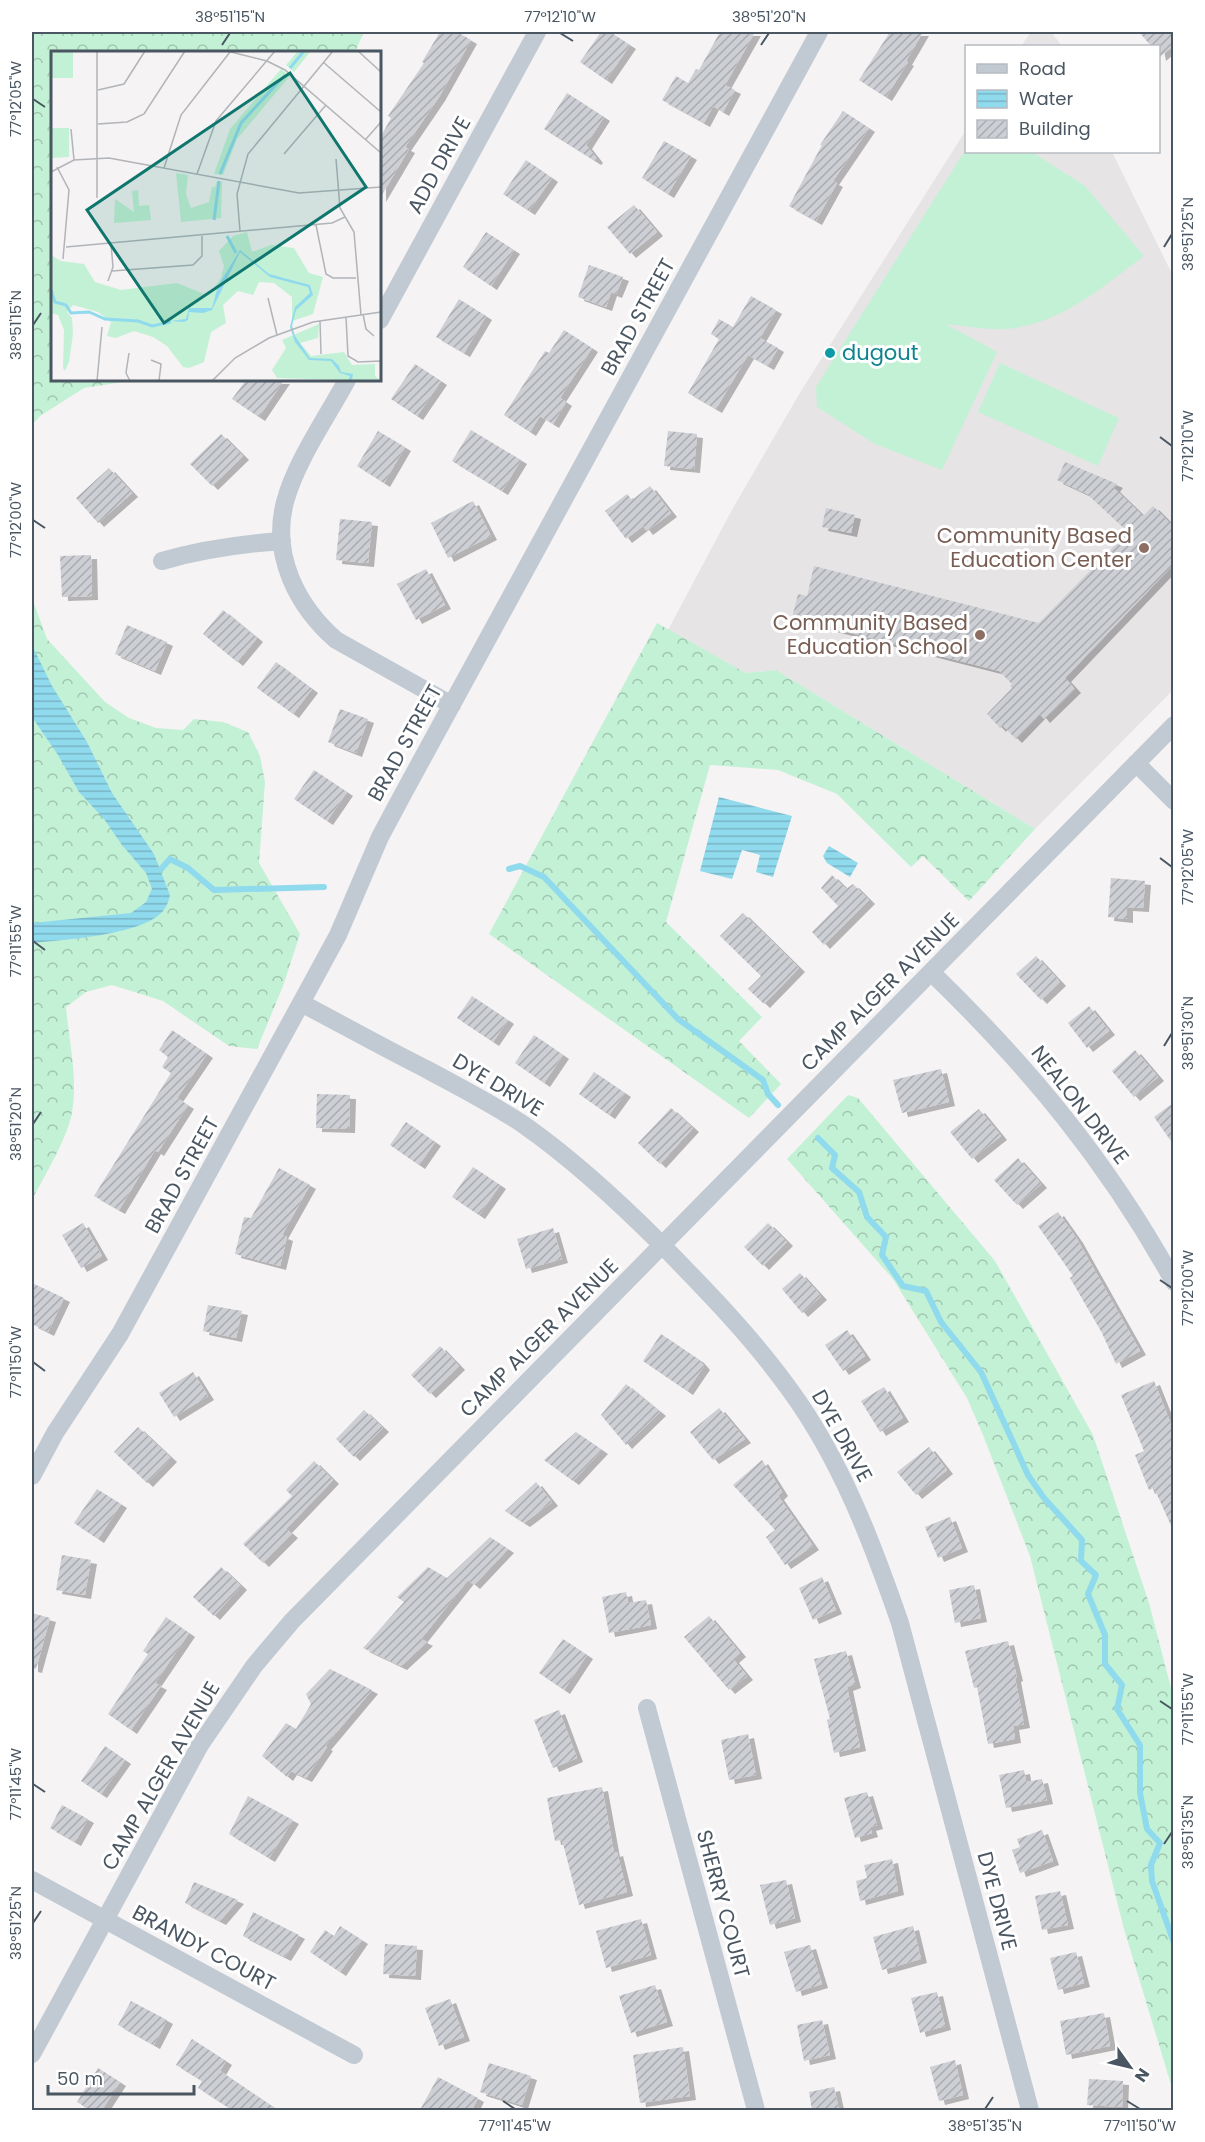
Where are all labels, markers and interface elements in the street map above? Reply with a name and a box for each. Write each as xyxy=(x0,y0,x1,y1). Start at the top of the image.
text: 38°51'15"N xyxy=(195,6,265,27)
text: 77°12'10"W xyxy=(524,6,596,27)
text: 38°51'20"N xyxy=(732,6,806,27)
legend xyxy=(965,45,1160,153)
inset map xyxy=(51,51,381,381)
text: Road xyxy=(1019,56,1066,81)
text: 77°12'05"W xyxy=(5,61,26,137)
text: Water xyxy=(1019,86,1073,111)
street label: ADD DRIVE xyxy=(400,111,477,219)
text: Building xyxy=(1019,116,1091,141)
text: 38°51'25"N xyxy=(1177,197,1198,271)
street label: BRAD STREET xyxy=(593,253,682,380)
text: 38°51'15"N xyxy=(5,290,26,360)
place label: dugout xyxy=(842,338,918,367)
marker: dugout xyxy=(823,346,837,360)
text: 77°12'10"W xyxy=(1177,410,1198,482)
text: 77°12'00"W xyxy=(5,482,26,558)
place label: Community Based Education Center xyxy=(937,521,1132,574)
marker: Community Based Education Center xyxy=(1137,541,1151,555)
place label: Community Based Education School xyxy=(773,608,968,661)
marker: Community Based Education School xyxy=(973,628,987,642)
street label: BRAD STREET xyxy=(360,679,449,806)
text: 77°12'05"W xyxy=(1177,829,1198,905)
text: 77°11'55"W xyxy=(5,904,26,977)
street label: CAMP ALGER AVENUE xyxy=(794,906,965,1077)
text: 38°51'30"N xyxy=(1177,996,1198,1070)
street label: NEALON DRIVE xyxy=(1025,1039,1136,1170)
street label: DYE DRIVE xyxy=(447,1046,549,1123)
text: 38°51'20"N xyxy=(5,1087,26,1161)
street label: BRAD STREET xyxy=(137,1111,226,1238)
text: 77°12'00"W xyxy=(1177,1250,1198,1326)
street label: CAMP ALGER AVENUE xyxy=(453,1252,624,1423)
text: 77°11'50"W xyxy=(5,1325,26,1398)
street label: DYE DRIVE xyxy=(805,1384,880,1487)
text: 77°11'55"W xyxy=(1177,1672,1198,1745)
street label: CAMP ALGER AVENUE xyxy=(95,1676,227,1876)
text: 77°11'45"W xyxy=(5,1747,26,1820)
text: 38°51'35"N xyxy=(1177,1795,1198,1869)
street label: SHERRY COURT xyxy=(690,1827,757,1981)
street label: DYE DRIVE xyxy=(970,1848,1025,1954)
text: 38°51'25"N xyxy=(5,1886,26,1960)
street label: BRANDY COURT xyxy=(128,1898,281,1998)
north arrow xyxy=(1100,2037,1160,2097)
scale bar xyxy=(48,2058,194,2096)
text: N xyxy=(1129,2064,1155,2087)
text: 50 m xyxy=(57,2066,103,2091)
text: 77°11'45"W xyxy=(479,2115,552,2136)
text: 38°51'35"N xyxy=(948,2115,1022,2136)
text: 77°11'50"W xyxy=(1104,2115,1177,2136)

